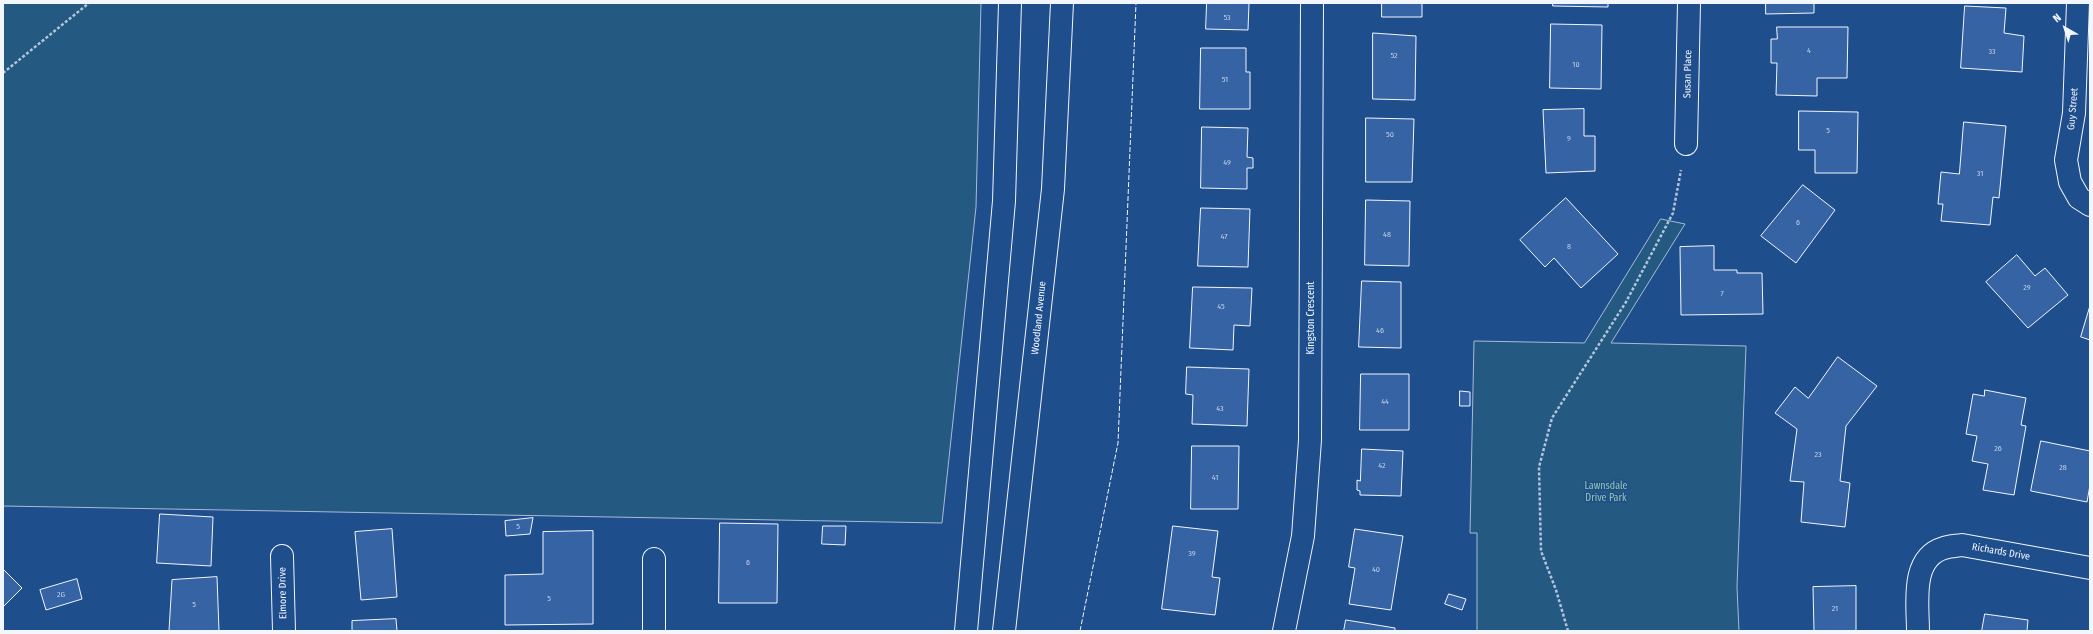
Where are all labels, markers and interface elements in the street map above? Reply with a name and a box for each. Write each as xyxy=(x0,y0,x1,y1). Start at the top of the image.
north arrow xyxy=(2045,8,2085,48)
text: N xyxy=(2050,11,2064,25)
house number: 53 xyxy=(1223,13,1231,23)
house number: 4 xyxy=(1807,46,1811,56)
house number: 33 xyxy=(1988,47,1996,57)
street label: Susan Place xyxy=(1682,50,1694,98)
house number: 52 xyxy=(1390,51,1398,61)
house number: 10 xyxy=(1572,60,1580,70)
house number: 51 xyxy=(1222,75,1228,85)
street label: Guy Street xyxy=(2065,87,2081,131)
house number: 5 xyxy=(1826,126,1830,136)
house number: 50 xyxy=(1386,130,1394,140)
house number: 9 xyxy=(1567,134,1571,144)
house number: 49 xyxy=(1223,158,1231,168)
house number: 31 xyxy=(1977,169,1983,179)
house number: 6 xyxy=(1796,218,1800,228)
house number: 48 xyxy=(1383,230,1391,240)
house number: 47 xyxy=(1221,232,1227,242)
house number: 8 xyxy=(1567,242,1571,252)
street label: Woodland Avenue xyxy=(1029,281,1049,355)
street label: Kingston Crescent xyxy=(1305,282,1317,354)
house number: 29 xyxy=(2023,283,2031,293)
house number: 7 xyxy=(1720,289,1724,299)
house number: 45 xyxy=(1217,302,1225,312)
house number: 46 xyxy=(1376,326,1384,336)
house number: 44 xyxy=(1381,397,1389,407)
house number: 43 xyxy=(1216,404,1224,414)
house number: 26 xyxy=(1994,444,2002,454)
house number: 23 xyxy=(1814,450,1822,460)
house number: 42 xyxy=(1378,461,1386,471)
house number: 28 xyxy=(2059,463,2067,473)
house number: 41 xyxy=(1212,473,1218,483)
park label: Lawnsdale Drive Park xyxy=(1585,480,1627,504)
house number: 5 xyxy=(516,522,520,532)
street label: Richards Drive xyxy=(1971,541,2031,563)
house number: 39 xyxy=(1188,549,1196,559)
house number: 6 xyxy=(746,558,750,568)
house number: 40 xyxy=(1372,565,1380,575)
street label: Elmore Drive xyxy=(277,567,289,619)
house number: 2G xyxy=(57,590,65,600)
house number: 5 xyxy=(547,594,551,604)
house number: 5 xyxy=(192,600,196,610)
house number: 21 xyxy=(1832,604,1838,614)

